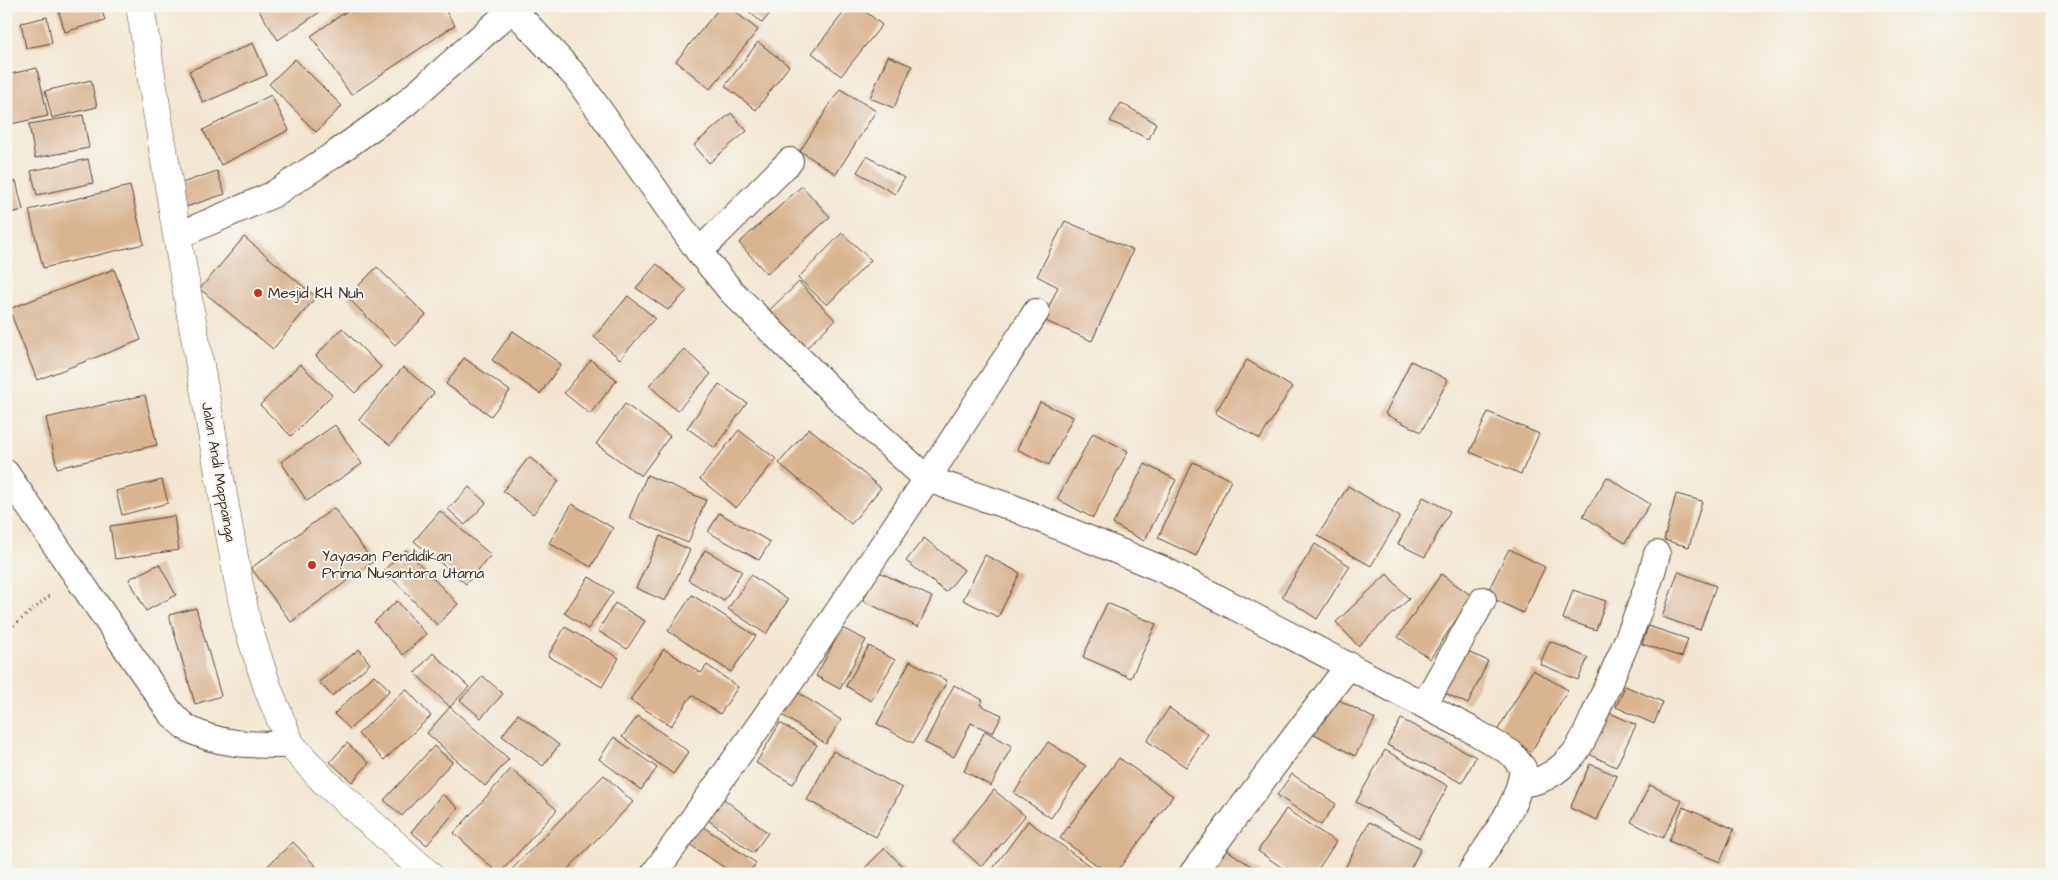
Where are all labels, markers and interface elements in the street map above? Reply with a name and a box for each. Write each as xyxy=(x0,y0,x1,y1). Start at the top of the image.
place label: Mesjid KH Nuh xyxy=(268,283,364,304)
marker: Mesjid KH Nuh xyxy=(252,287,264,299)
street label: Jalan Andi Mappainga xyxy=(195,401,241,544)
place label: Yayasan Pendidikan Prima Nusantara Utama xyxy=(322,546,485,584)
marker: Yayasan Pendidikan Prima Nusantara Utama xyxy=(306,559,318,571)

